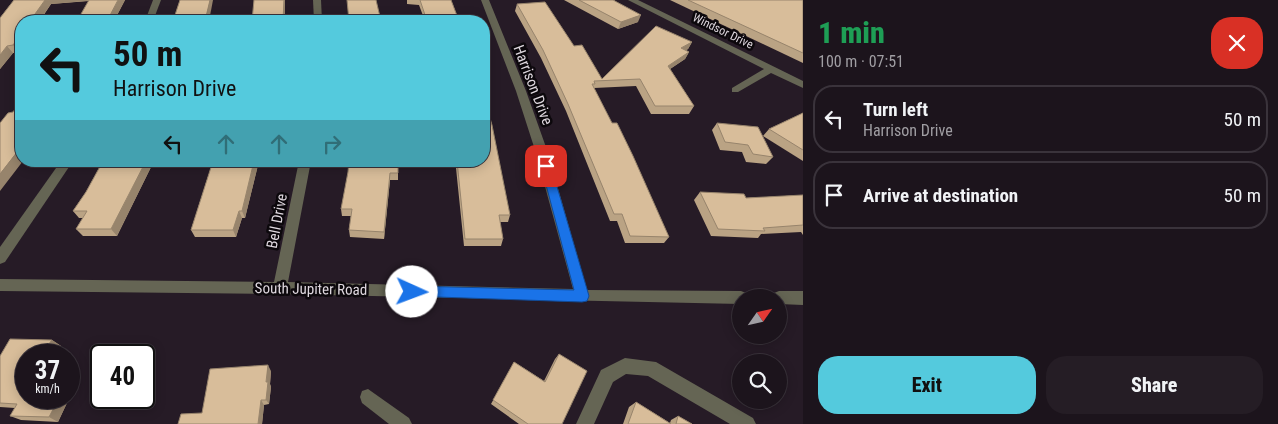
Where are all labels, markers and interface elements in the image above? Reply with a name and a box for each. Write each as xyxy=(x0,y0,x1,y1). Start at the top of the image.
street label: Windsor Drive xyxy=(690,10,756,52)
text: 1 min xyxy=(818,15,885,50)
button: close xyxy=(1211,17,1263,69)
text: 50 m xyxy=(113,34,182,75)
icon: left xyxy=(30,35,95,100)
street label: Harrison Drive xyxy=(510,43,556,127)
text: 100 m · 07:51 xyxy=(818,52,904,71)
text: Harrison Drive xyxy=(113,76,236,101)
text: Turn left xyxy=(863,98,928,121)
icon: left xyxy=(820,105,848,133)
text: 50 m xyxy=(1224,108,1261,131)
text: Harrison Drive xyxy=(863,121,953,140)
icon: left xyxy=(159,130,187,158)
icon: ahead xyxy=(212,130,240,158)
icon: ahead xyxy=(265,130,293,158)
icon: right xyxy=(318,130,346,158)
pin xyxy=(525,145,567,187)
icon: arrive xyxy=(532,152,560,180)
icon: arrive xyxy=(820,181,848,209)
text: Arrive at destination xyxy=(863,184,1018,207)
text: 50 m xyxy=(1224,184,1261,207)
street label: Bell Drive xyxy=(263,192,291,250)
position arrow xyxy=(385,265,437,317)
street label: South Jupiter Road xyxy=(255,279,367,299)
north arrow xyxy=(732,289,788,344)
map controls xyxy=(732,289,787,409)
speed limit sign: 40 xyxy=(90,344,155,409)
button: search xyxy=(732,354,787,409)
text: 37 xyxy=(35,356,60,385)
button: Exit xyxy=(818,356,1036,414)
button: Share xyxy=(1046,356,1263,414)
text: km/h xyxy=(35,382,60,396)

